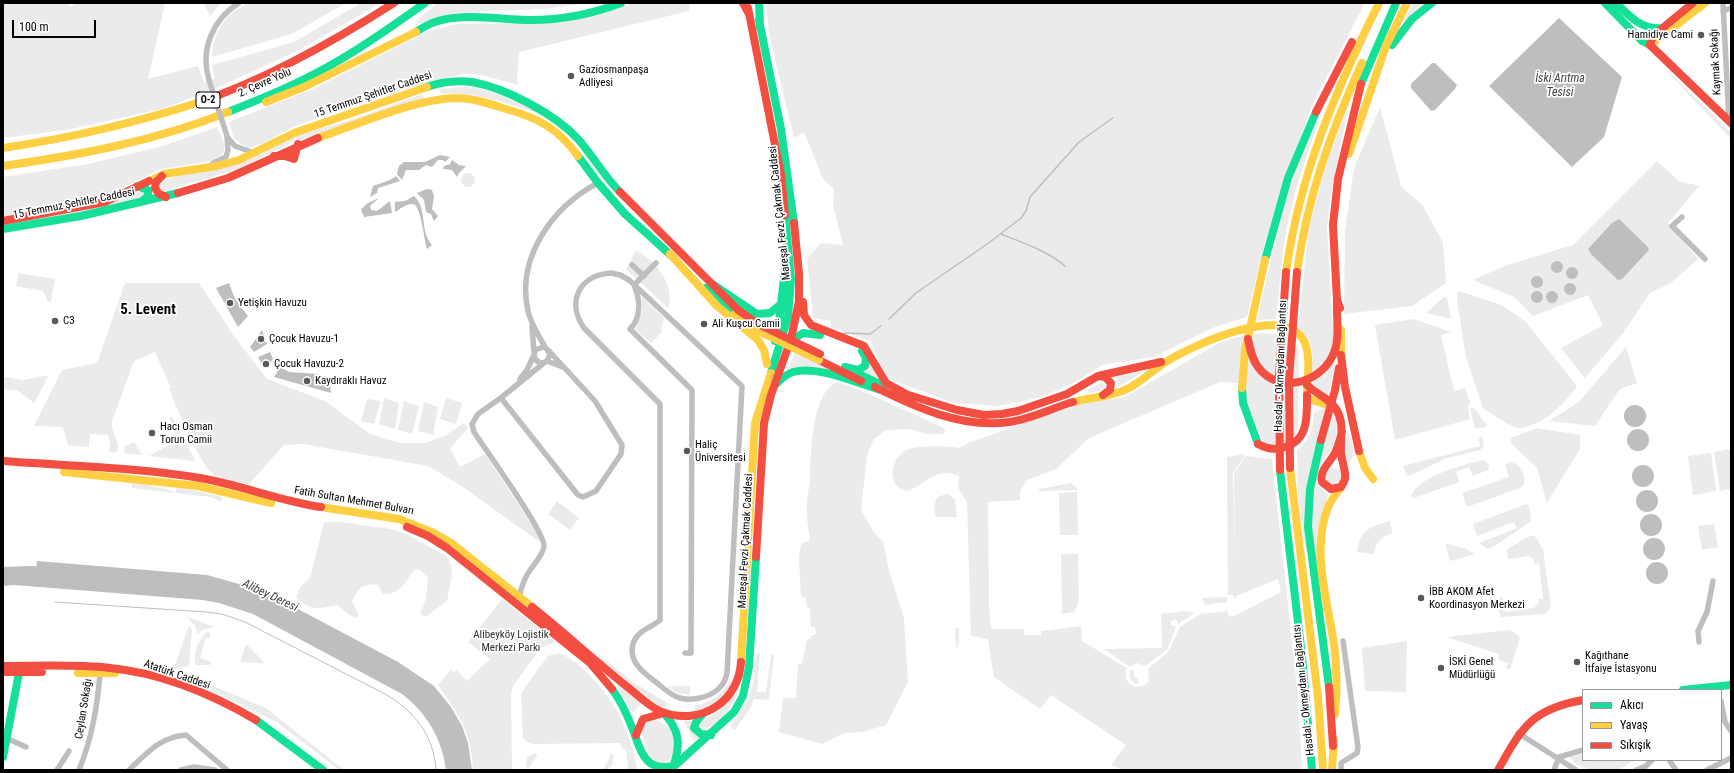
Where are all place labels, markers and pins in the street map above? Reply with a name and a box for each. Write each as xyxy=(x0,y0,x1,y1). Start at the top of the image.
place label: Hamidiye Cami xyxy=(1628,28,1693,42)
marker: Hamidiye Cami xyxy=(1696,30,1706,40)
place label: Gaziosmanpaşa Adliyesi xyxy=(579,63,649,89)
marker: Gaziosmanpaşa Adliyesi xyxy=(566,71,576,81)
place label: Yetişkin Havuzu xyxy=(238,296,307,310)
marker: Yetişkin Havuzu xyxy=(225,298,235,308)
place label: C3 xyxy=(63,314,75,328)
marker: C3 xyxy=(50,316,60,326)
place label: Ali Kuşcu Camii xyxy=(712,317,780,331)
marker: Ali Kuşcu Camii xyxy=(699,319,709,329)
place label: Çocuk Havuzu-1 xyxy=(269,332,339,346)
marker: Çocuk Havuzu-1 xyxy=(256,334,266,344)
place label: Çocuk Havuzu-2 xyxy=(274,357,344,371)
marker: Çocuk Havuzu-2 xyxy=(261,359,271,369)
place label: Kaydıraklı Havuz xyxy=(315,374,387,388)
marker: Kaydıraklı Havuz xyxy=(302,376,312,386)
place label: Hacı Osman Torun Camii xyxy=(160,420,213,446)
marker: Hacı Osman Torun Camii xyxy=(147,428,157,438)
place label: Haliç Üniversitesi xyxy=(695,438,746,464)
marker: Haliç Üniversitesi xyxy=(682,446,692,456)
place label: İBB AKOM Afet Koordinasyon Merkezi xyxy=(1429,585,1525,611)
marker: İBB AKOM Afet Koordinasyon Merkezi xyxy=(1416,593,1426,603)
place label: Kağıthane İtfaiye İstasyonu xyxy=(1585,649,1656,675)
place label: İSKİ Genel Müdürlüğü xyxy=(1449,655,1495,681)
marker: Kağıthane İtfaiye İstasyonu xyxy=(1572,657,1582,667)
marker: İSKİ Genel Müdürlüğü xyxy=(1436,663,1446,673)

